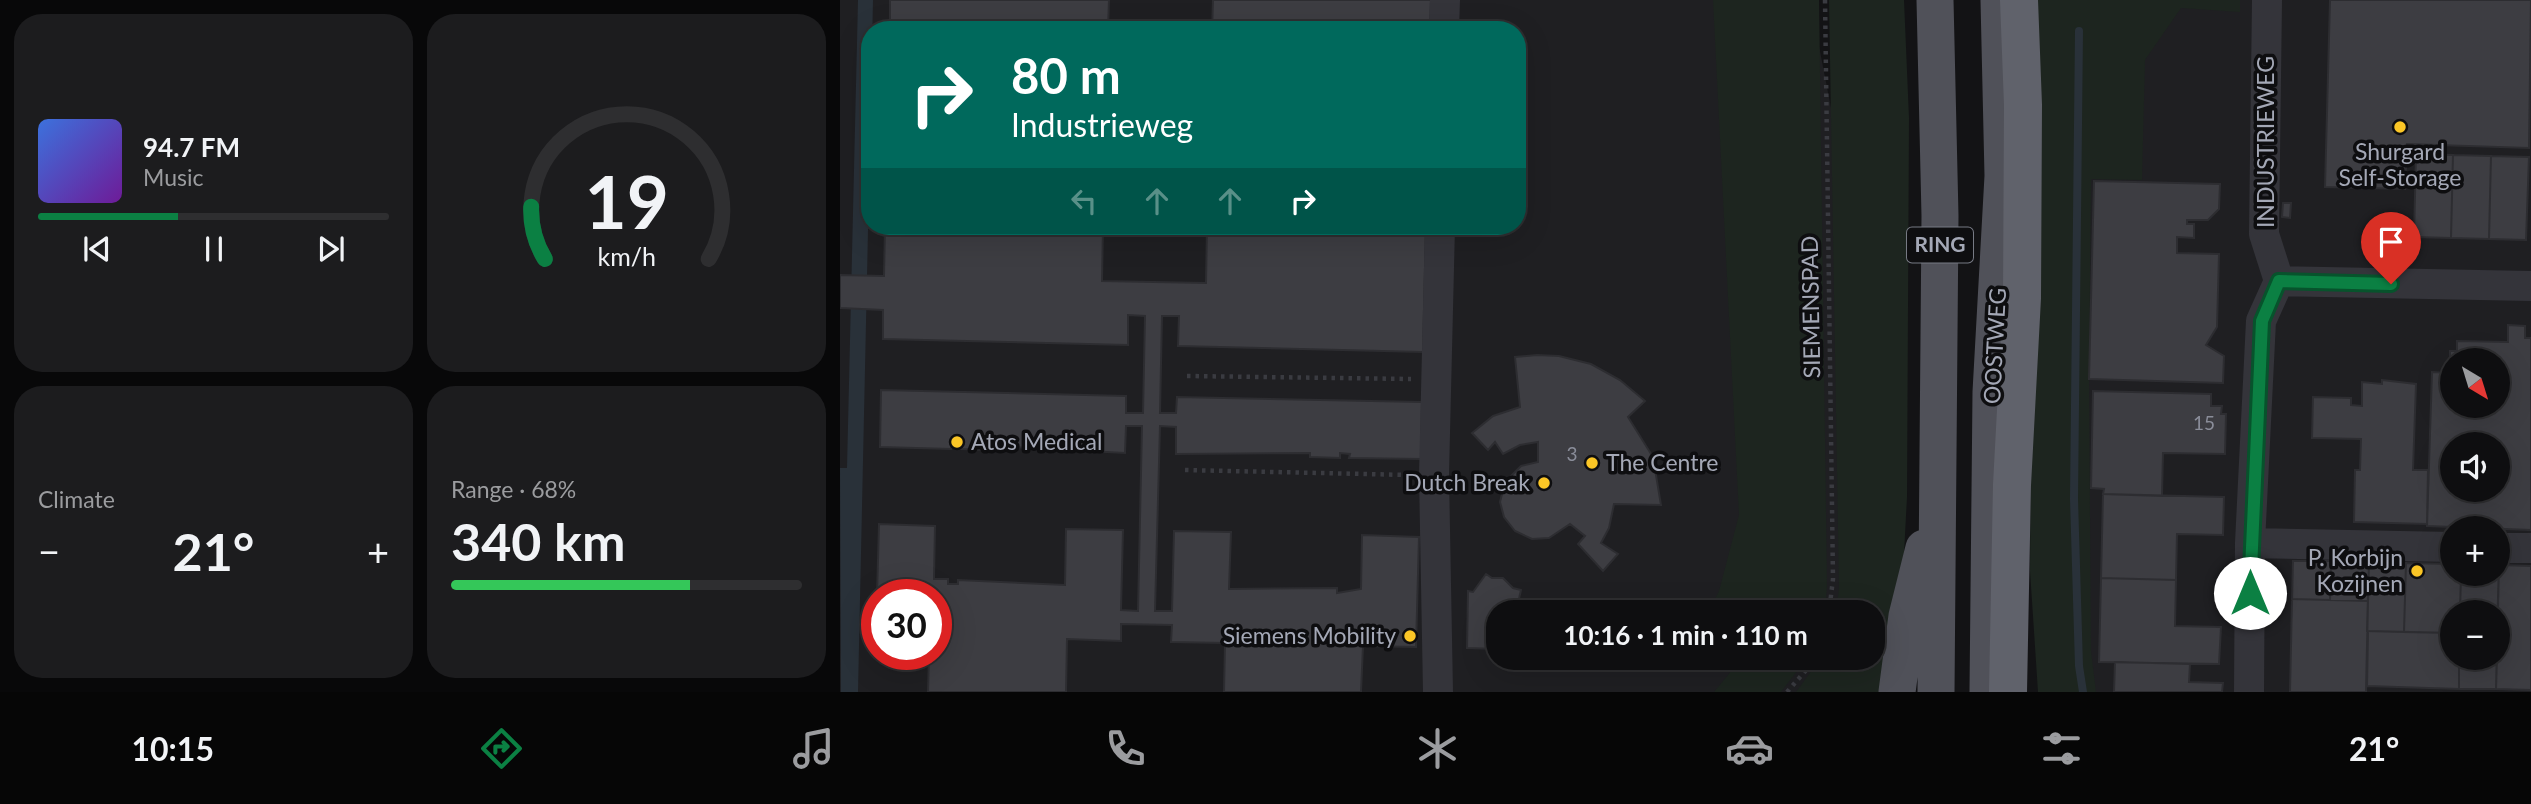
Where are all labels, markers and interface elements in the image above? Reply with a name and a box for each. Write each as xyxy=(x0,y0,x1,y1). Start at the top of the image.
text: 80 m xyxy=(1011,46,1121,104)
icon: right xyxy=(896,49,987,140)
street label: INDUSTRIEWEG xyxy=(2251,56,2279,228)
text: Industrieweg xyxy=(1011,105,1193,144)
marker: Shurgard Self-Storage xyxy=(2392,119,2408,135)
text: 94.7 FM xyxy=(143,131,240,163)
place label: Shurgard Self-Storage xyxy=(2339,137,2461,191)
text: 19 xyxy=(584,158,669,246)
text: Music xyxy=(143,163,203,191)
icon: left xyxy=(1065,182,1103,220)
icon: ahead xyxy=(1138,182,1176,220)
icon: ahead xyxy=(1211,182,1249,220)
icon: right xyxy=(1284,182,1322,220)
pin xyxy=(2361,212,2421,284)
icon: arrive xyxy=(2372,223,2410,261)
road number: RING xyxy=(1907,228,1973,262)
icon: previous xyxy=(78,230,116,268)
icon: pause xyxy=(195,230,233,268)
icon: next xyxy=(312,230,350,268)
street label: SIEMENSPAD xyxy=(1795,235,1825,379)
text: km/h xyxy=(597,241,656,271)
street label: OOSTWEG xyxy=(1977,287,2011,405)
north arrow xyxy=(2440,348,2510,418)
map controls xyxy=(2440,348,2510,670)
house number: 15 xyxy=(2193,411,2215,434)
place label: Atos Medical xyxy=(971,427,1102,455)
button: sound xyxy=(2440,432,2510,502)
marker: Atos Medical xyxy=(949,434,965,450)
house number: 3 xyxy=(1566,442,1578,465)
place label: The Centre xyxy=(1606,448,1719,476)
marker: The Centre xyxy=(1584,455,1600,471)
place label: Dutch Break xyxy=(1404,468,1530,496)
text: Range · 68% xyxy=(451,475,576,503)
marker: Dutch Break xyxy=(1536,475,1552,491)
text: Climate xyxy=(38,485,115,513)
text: 340 km xyxy=(451,510,625,572)
button: + xyxy=(2440,516,2510,586)
text: 21° xyxy=(173,520,254,582)
text: − xyxy=(38,528,60,574)
text: + xyxy=(367,528,389,574)
place label: P. Korbijn Kozijnen xyxy=(2308,543,2403,597)
position arrow xyxy=(2213,556,2287,630)
marker: P. Korbijn Kozijnen xyxy=(2409,563,2425,579)
speed limit sign: 30 xyxy=(861,579,952,670)
button: − xyxy=(2440,600,2510,670)
text: 10:16 · 1 min · 110 m xyxy=(1563,619,1808,651)
place label: Siemens Mobility xyxy=(1223,621,1396,649)
marker: Siemens Mobility xyxy=(1402,628,1418,644)
icon: directions xyxy=(477,724,526,773)
icon: music xyxy=(789,724,838,773)
icon: phone xyxy=(1101,724,1150,773)
icon: climate xyxy=(1413,724,1462,773)
icon: car xyxy=(1725,724,1774,773)
icon: filters xyxy=(2037,724,2086,773)
text: 10:15 xyxy=(132,729,214,768)
text: 21° xyxy=(2349,729,2399,768)

